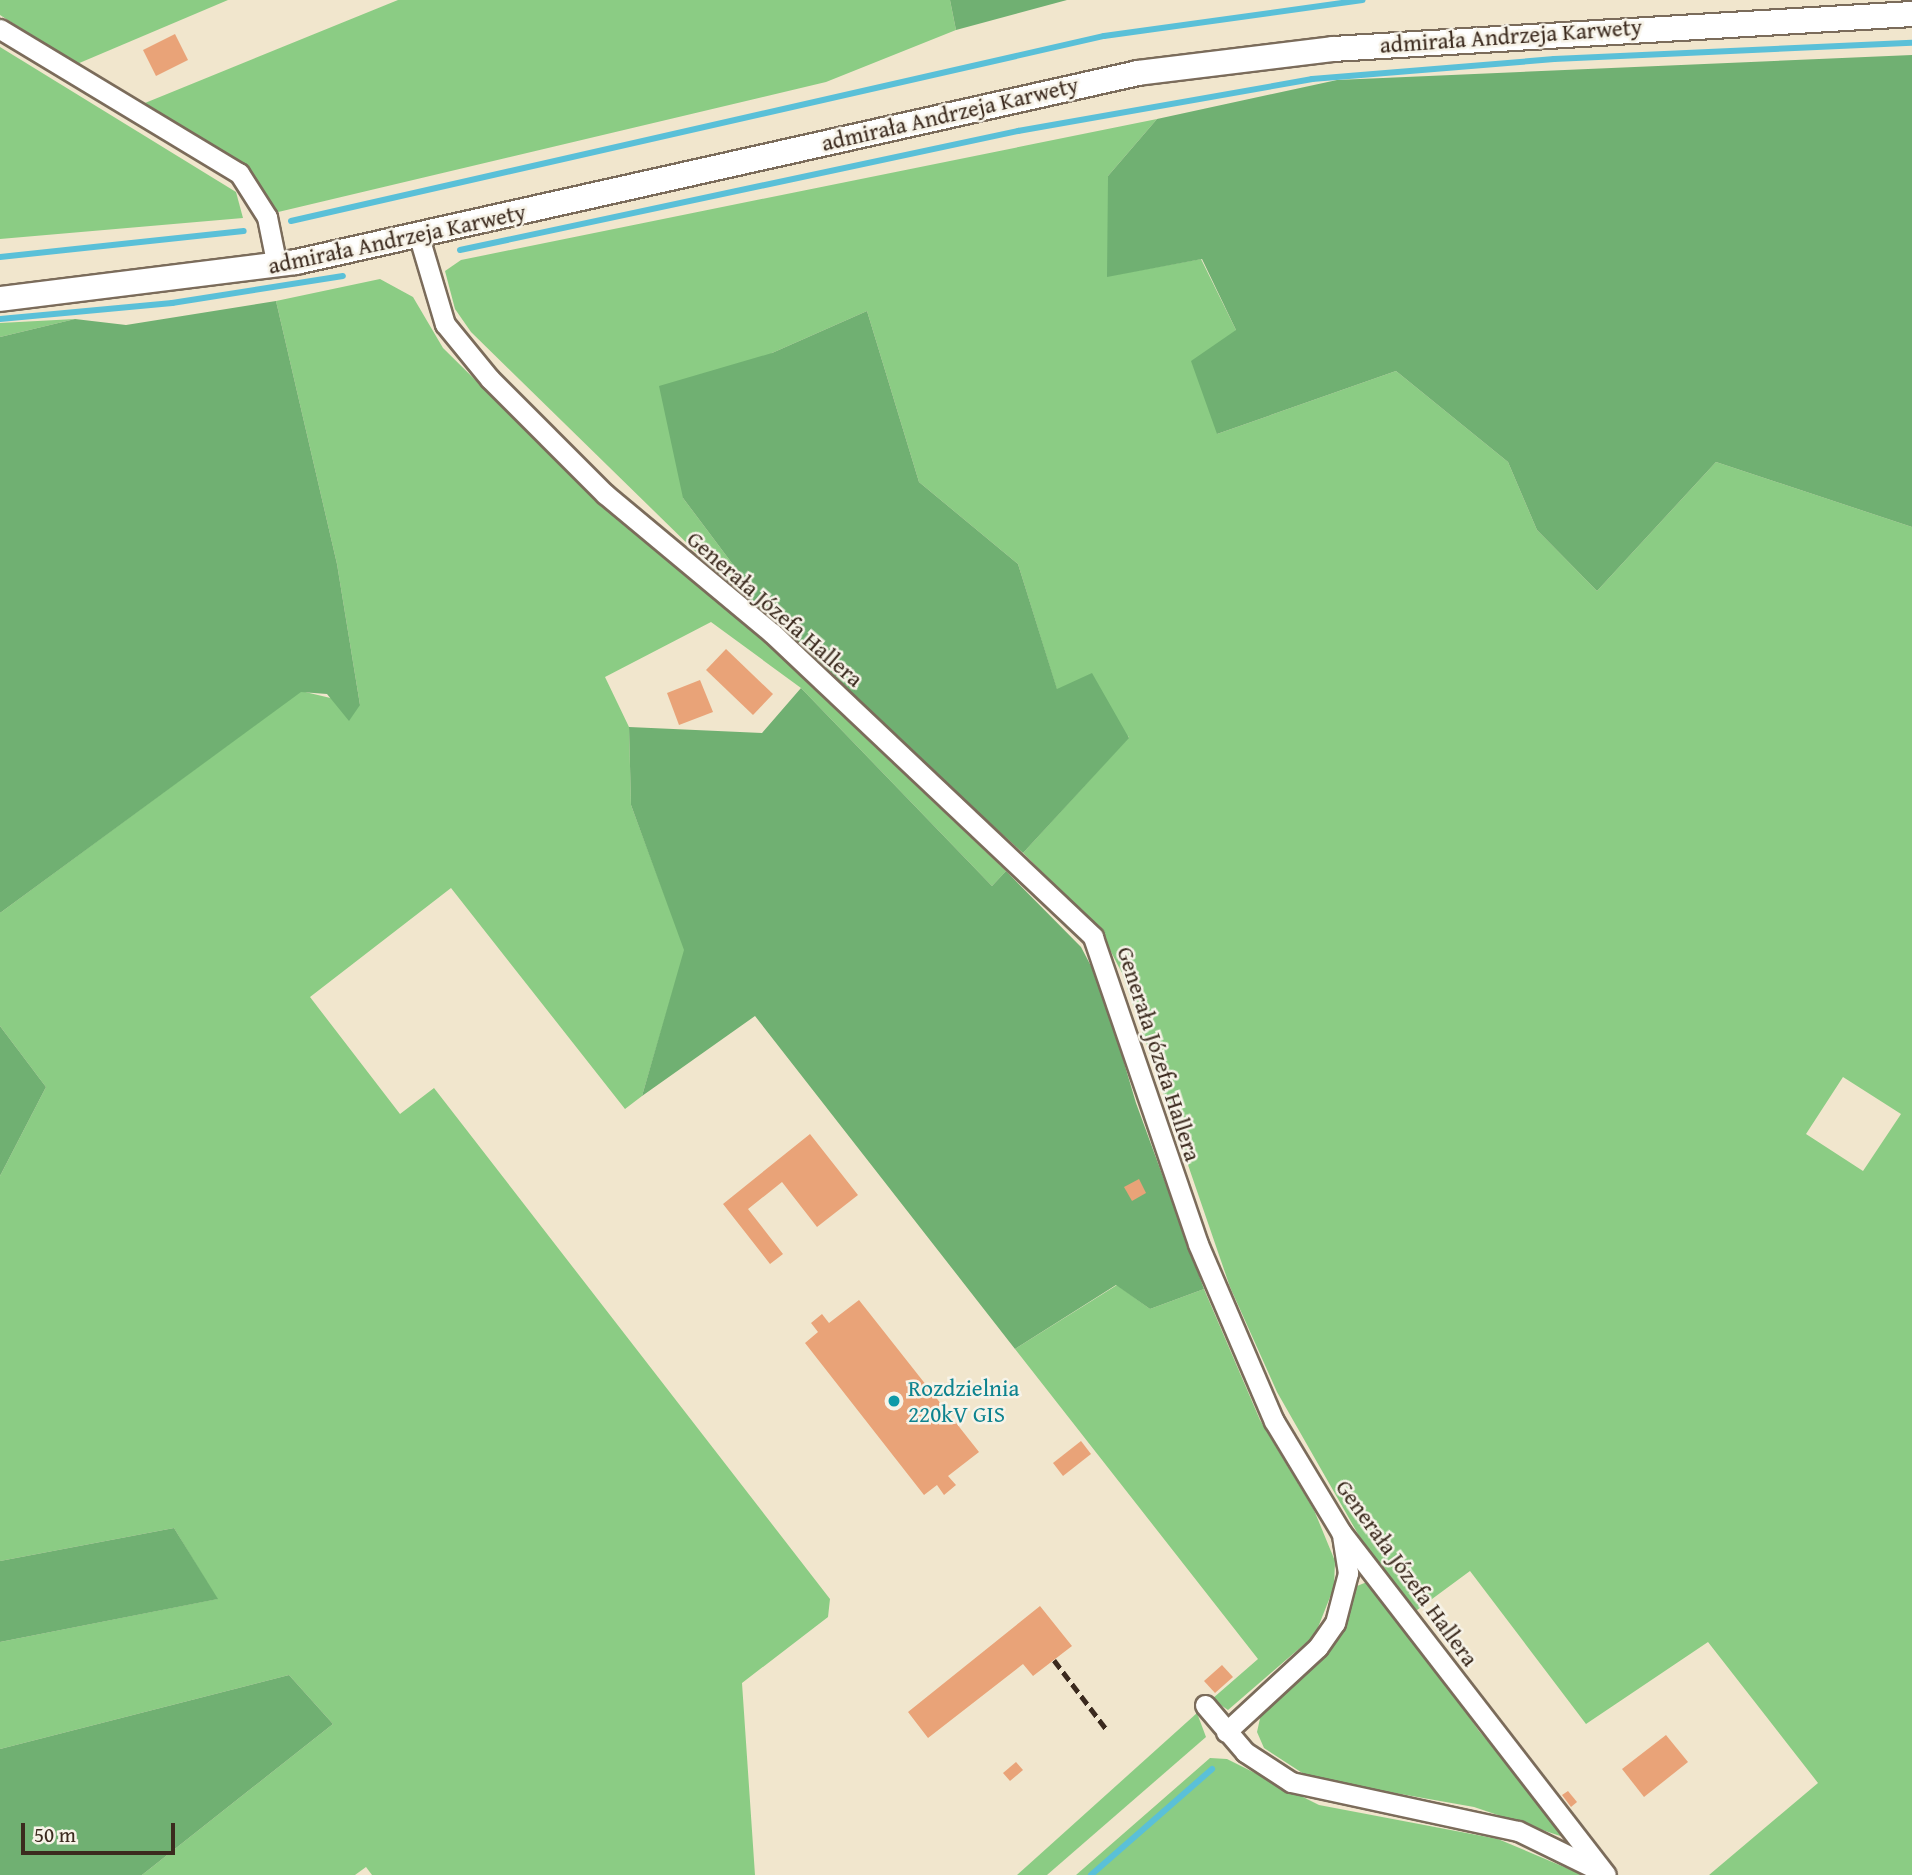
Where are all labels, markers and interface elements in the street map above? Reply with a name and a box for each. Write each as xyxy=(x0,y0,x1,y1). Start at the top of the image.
street label: admirała Andrzeja Karwety xyxy=(1379,13,1643,59)
street label: admirała Andrzeja Karwety xyxy=(819,71,1081,157)
street label: admirała Andrzeja Karwety xyxy=(266,198,528,280)
street label: Generała Józefa Hallera xyxy=(681,525,869,693)
street label: Generała Józefa Hallera xyxy=(1111,943,1207,1165)
place label: Rozdzielnia 220kV GIS xyxy=(908,1374,1019,1428)
marker: Rozdzielnia 220kV GIS xyxy=(886,1393,902,1409)
street label: Generała Józefa Hallera xyxy=(1330,1474,1484,1672)
scale bar xyxy=(24,1808,178,1852)
text: 50 m xyxy=(34,1819,76,1850)

